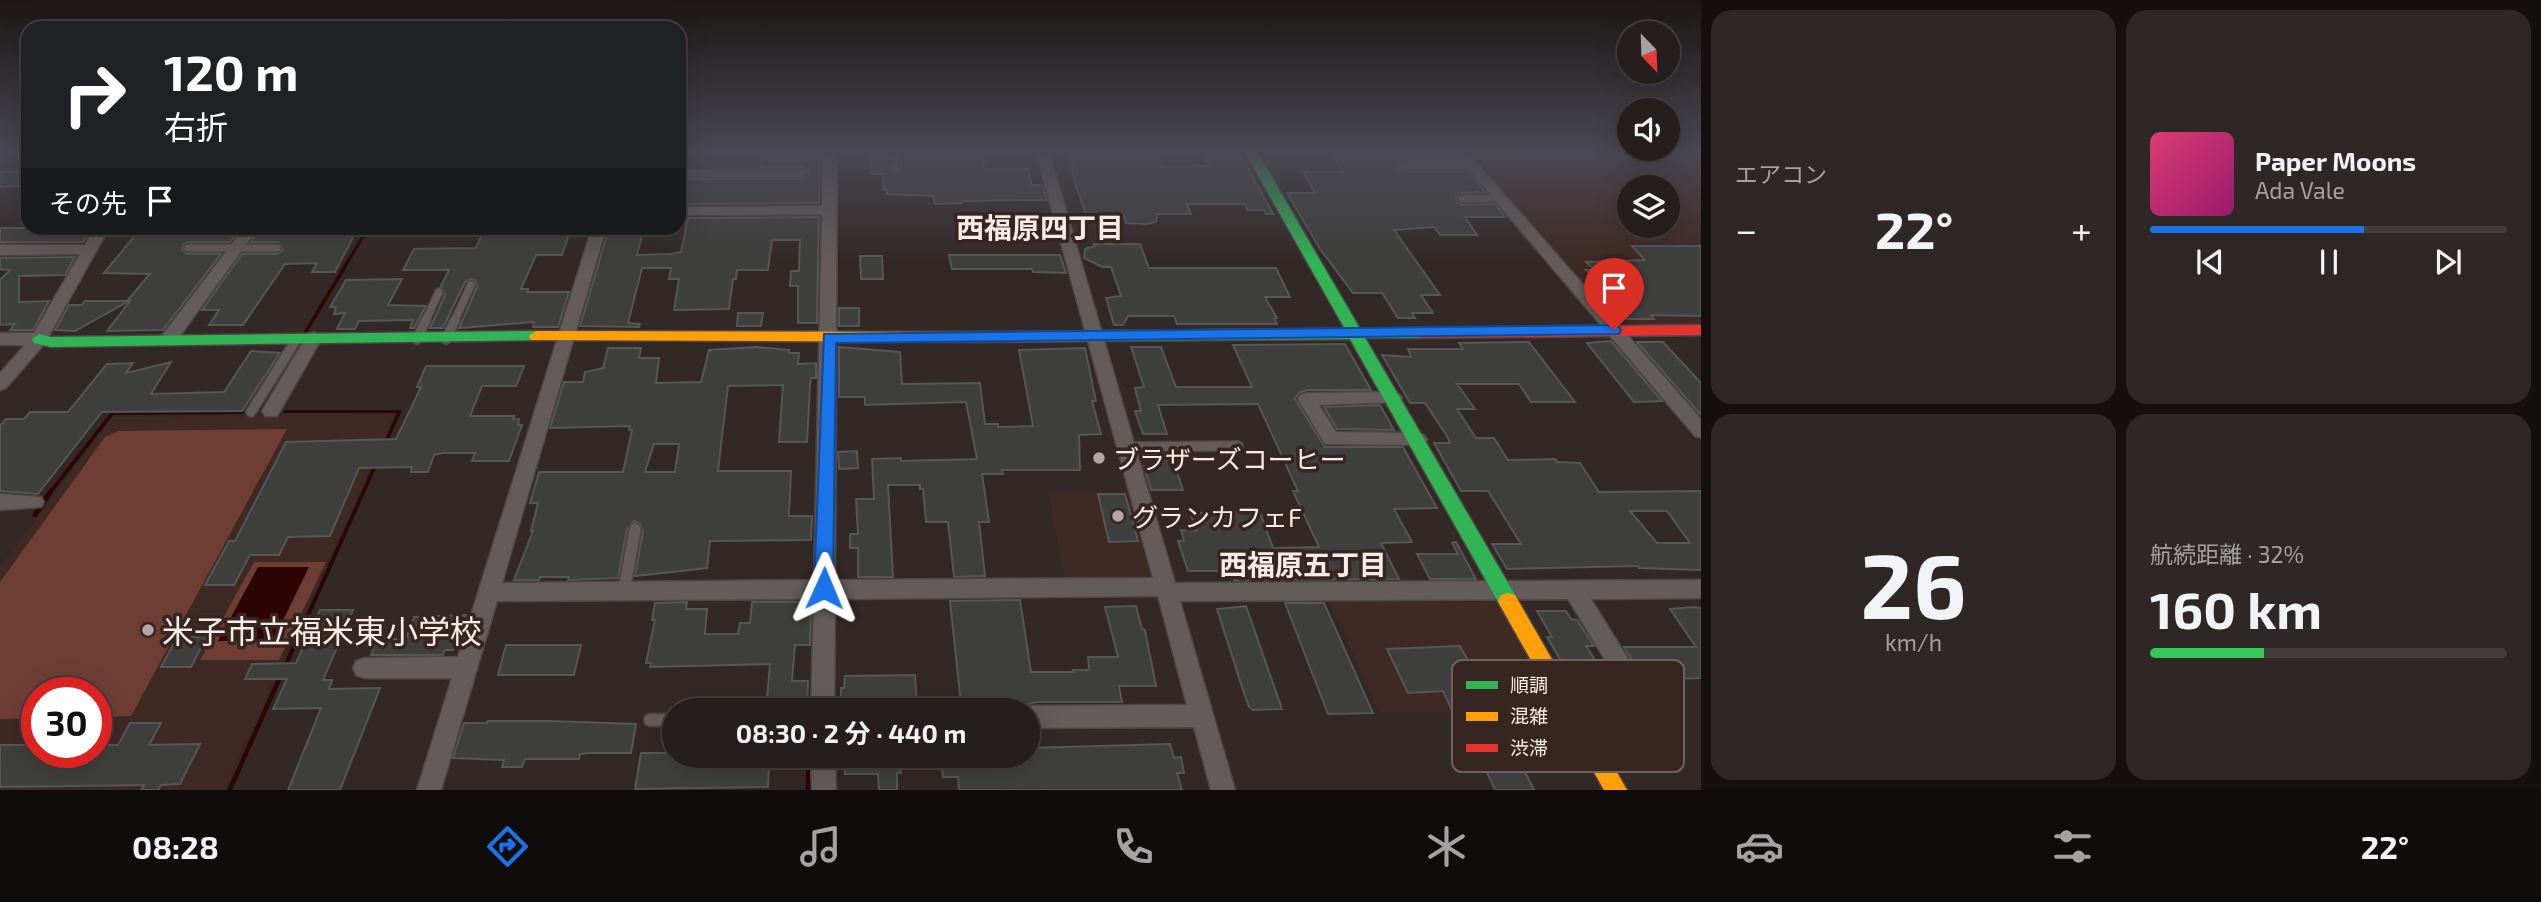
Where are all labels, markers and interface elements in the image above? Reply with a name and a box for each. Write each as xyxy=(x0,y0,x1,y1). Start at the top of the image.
north arrow xyxy=(1617,21,1680,84)
map controls xyxy=(1617,21,1680,238)
text: 120 m xyxy=(164,42,298,101)
icon: right xyxy=(49,49,140,140)
button: sound xyxy=(1617,98,1680,161)
text: 右折 xyxy=(164,107,228,145)
text: Paper Moons xyxy=(2255,145,2416,176)
text: エアコン xyxy=(1735,160,1827,188)
button: layers xyxy=(1617,175,1680,238)
text: Ada Vale xyxy=(2255,176,2345,204)
icon: arrive xyxy=(141,182,179,220)
text: その先 xyxy=(49,187,127,218)
text: 22° xyxy=(1875,197,1953,259)
text: − xyxy=(1735,206,1757,252)
text: + xyxy=(2071,206,2092,252)
district label: 西福原四丁目 xyxy=(956,210,1124,244)
icon: previous xyxy=(2191,243,2229,281)
icon: pause xyxy=(2310,243,2348,281)
icon: next xyxy=(2429,243,2467,281)
pin xyxy=(1584,258,1644,330)
icon: arrive xyxy=(1595,269,1633,307)
place label: ブラザーズコーヒー xyxy=(1113,443,1346,474)
marker: ブラザーズコーヒー xyxy=(1091,450,1107,466)
place label: グランカフェF xyxy=(1132,501,1302,532)
marker: グランカフェF xyxy=(1110,508,1126,524)
text: 26 xyxy=(1860,528,1967,637)
text: 航続距離 · 32% xyxy=(2150,540,2304,568)
district label: 西福原五丁目 xyxy=(1219,547,1387,581)
position arrow xyxy=(787,551,861,625)
text: 160 km xyxy=(2150,577,2322,639)
place label: 米子市立福米東小学校 xyxy=(162,611,482,649)
marker: 米子市立福米東小学校 xyxy=(140,622,156,638)
text: km/h xyxy=(1885,628,1942,656)
legend xyxy=(1452,660,1684,772)
text: 順調 xyxy=(1510,673,1548,696)
speed limit sign: 30 xyxy=(21,677,112,768)
text: 混雑 xyxy=(1510,704,1548,727)
text: 08:30 · 2 分 · 440 m xyxy=(736,717,966,748)
text: 渋滞 xyxy=(1510,736,1548,759)
icon: directions xyxy=(483,822,532,871)
icon: music xyxy=(796,822,845,871)
icon: phone xyxy=(1109,822,1158,871)
icon: climate xyxy=(1422,822,1471,871)
icon: car xyxy=(1735,822,1784,871)
icon: filters xyxy=(2048,822,2097,871)
text: 08:28 xyxy=(132,827,219,865)
text: 22° xyxy=(2361,827,2409,865)

